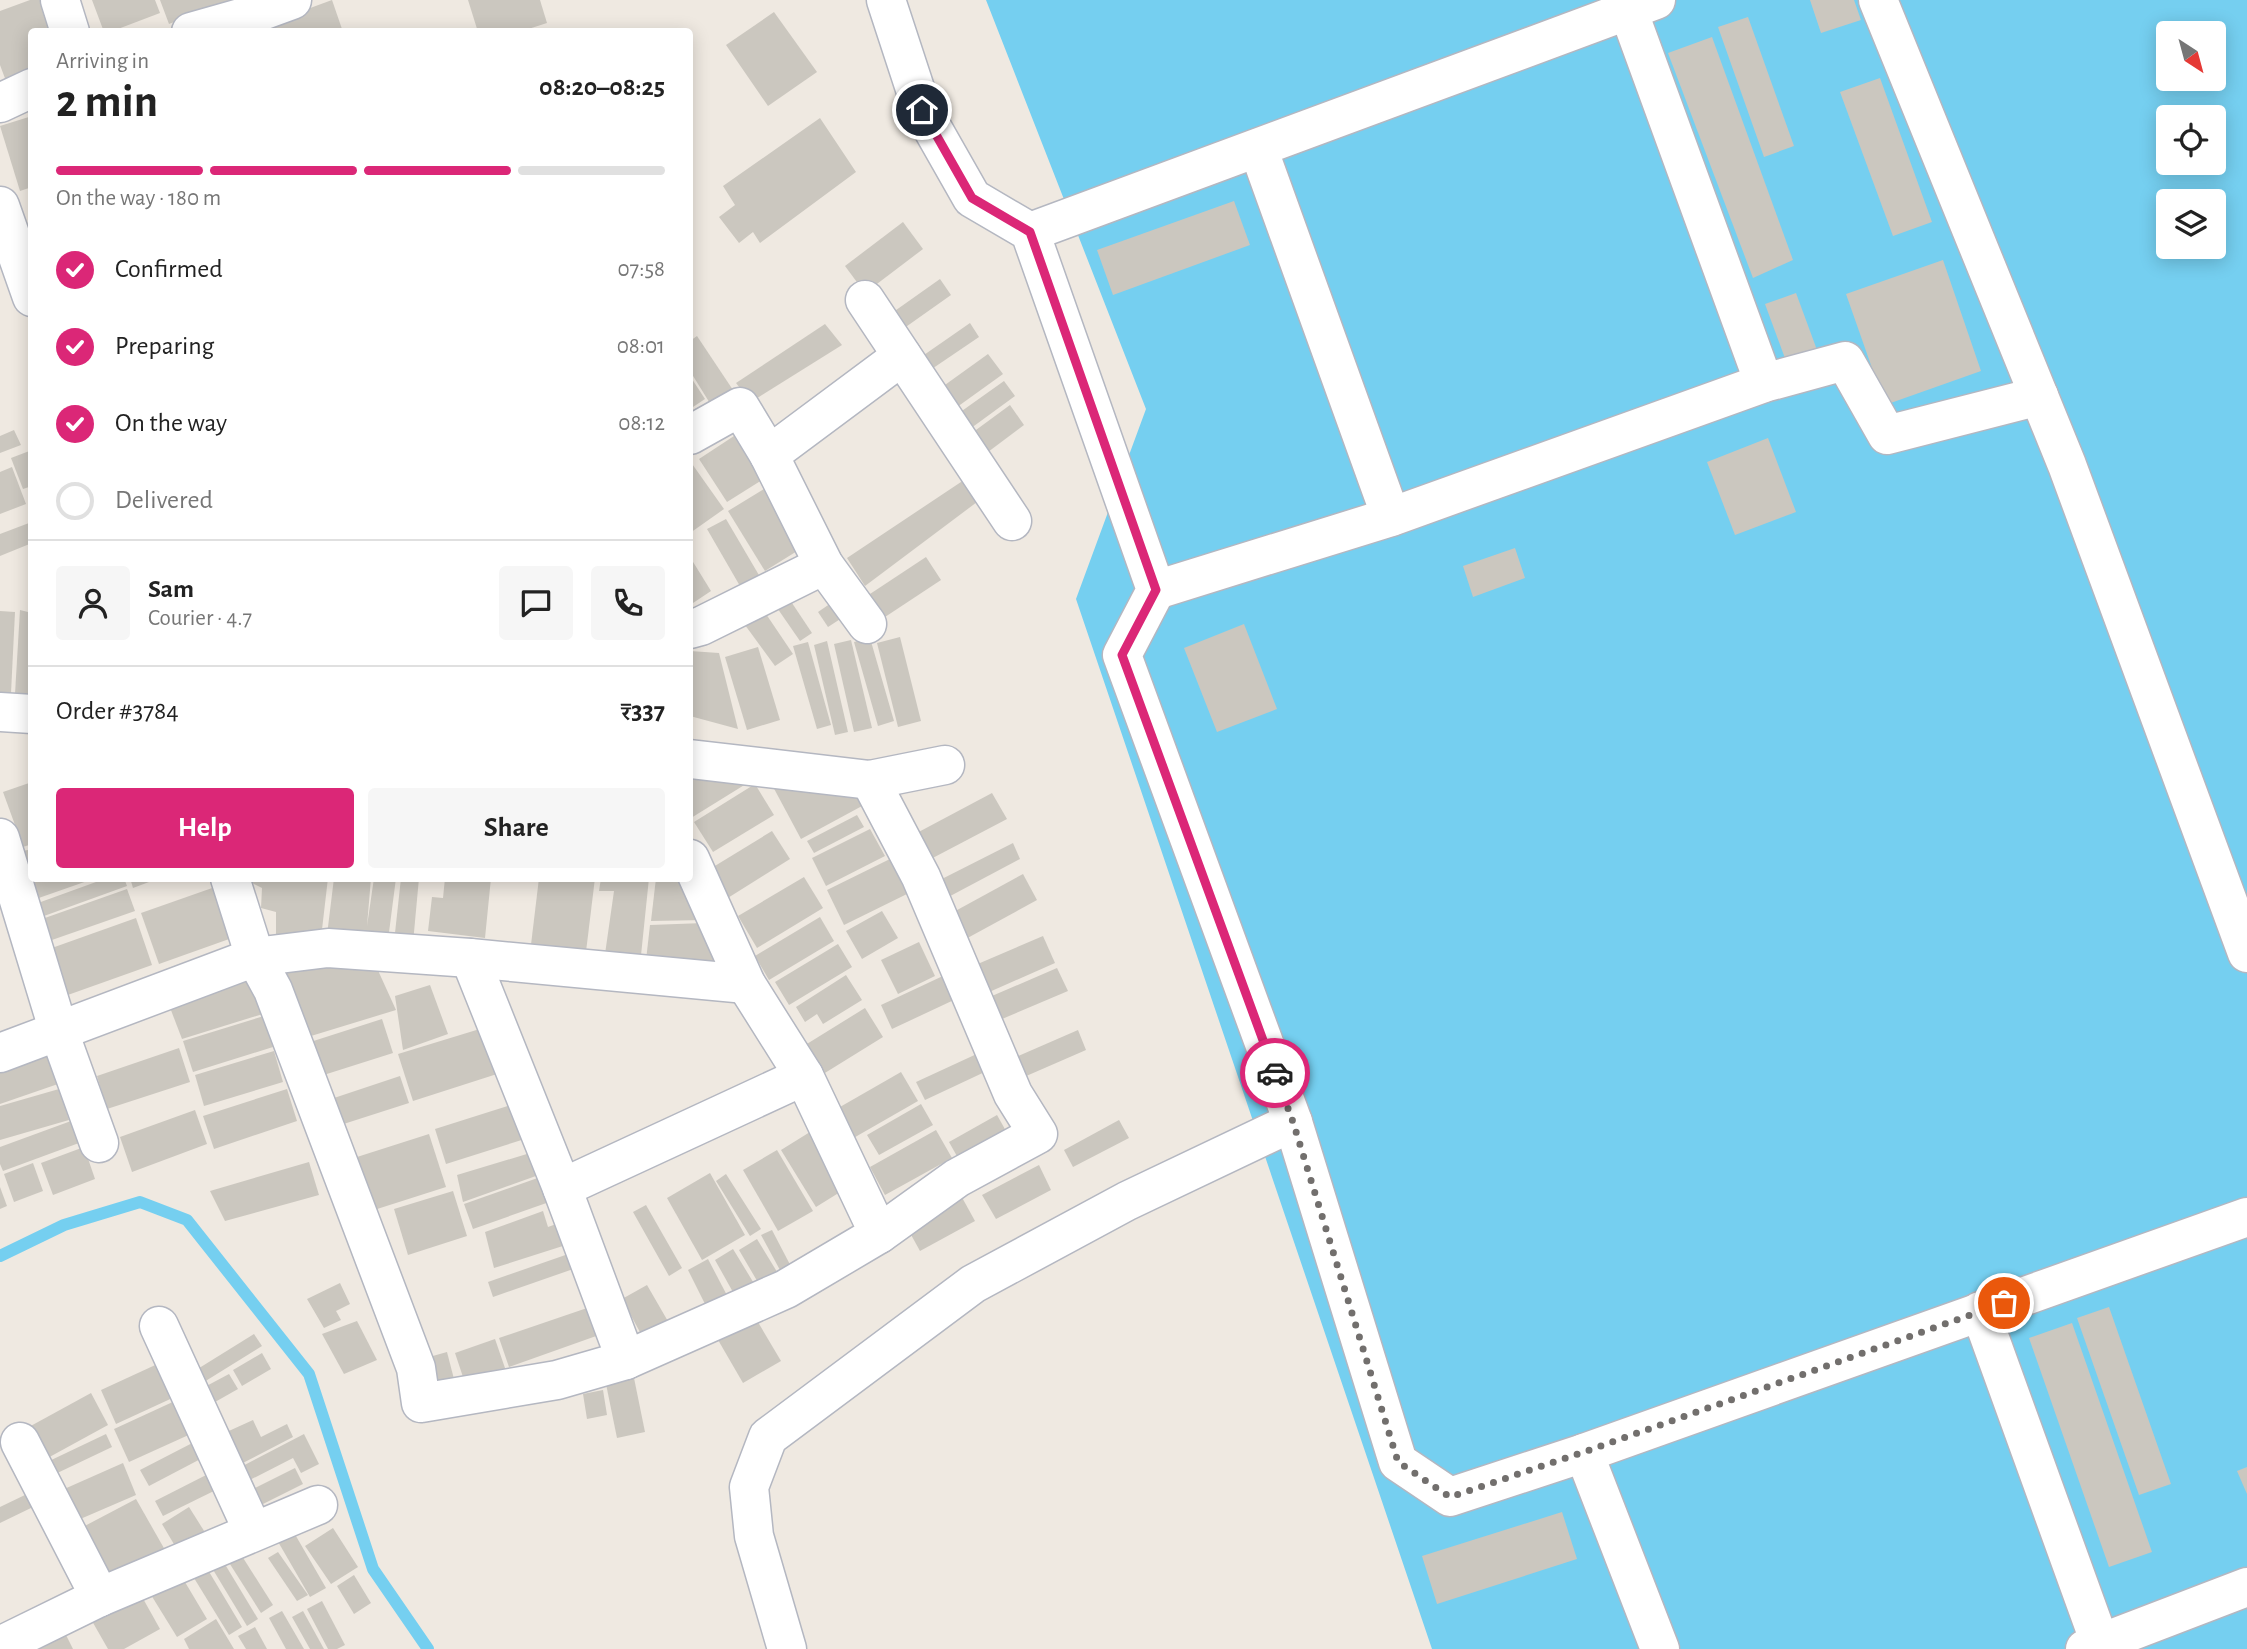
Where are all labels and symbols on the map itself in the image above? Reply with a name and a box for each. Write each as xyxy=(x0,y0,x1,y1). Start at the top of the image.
north arrow xyxy=(2156,21,2226,91)
pin xyxy=(892,80,952,140)
courier xyxy=(1240,1038,1310,1108)
pin xyxy=(1974,1273,2034,1333)

